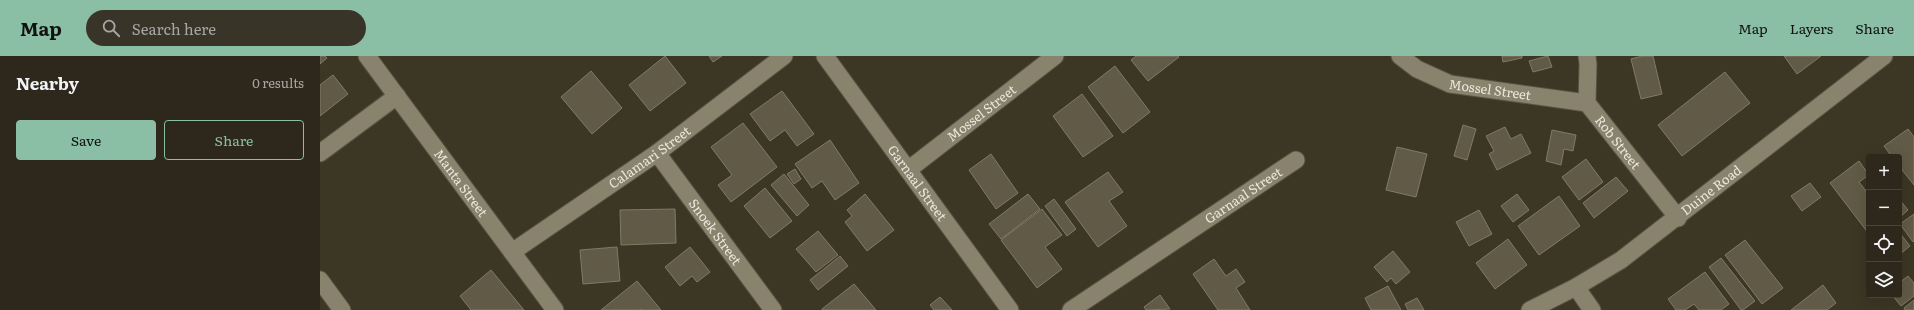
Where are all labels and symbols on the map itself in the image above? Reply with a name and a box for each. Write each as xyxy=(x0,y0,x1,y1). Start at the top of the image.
street label: Mossel Street xyxy=(1448,74,1533,104)
street label: Mossel Street xyxy=(943,79,1020,145)
street label: Rob Street xyxy=(1591,111,1646,173)
street label: Calamari Street xyxy=(604,120,695,193)
street label: Garnaal Street xyxy=(884,141,952,225)
street label: Manta Street xyxy=(430,145,493,221)
street label: Duine Road xyxy=(1677,160,1745,219)
street label: Garnaal Street xyxy=(1200,162,1286,228)
street label: Snoek Street xyxy=(685,194,747,269)

